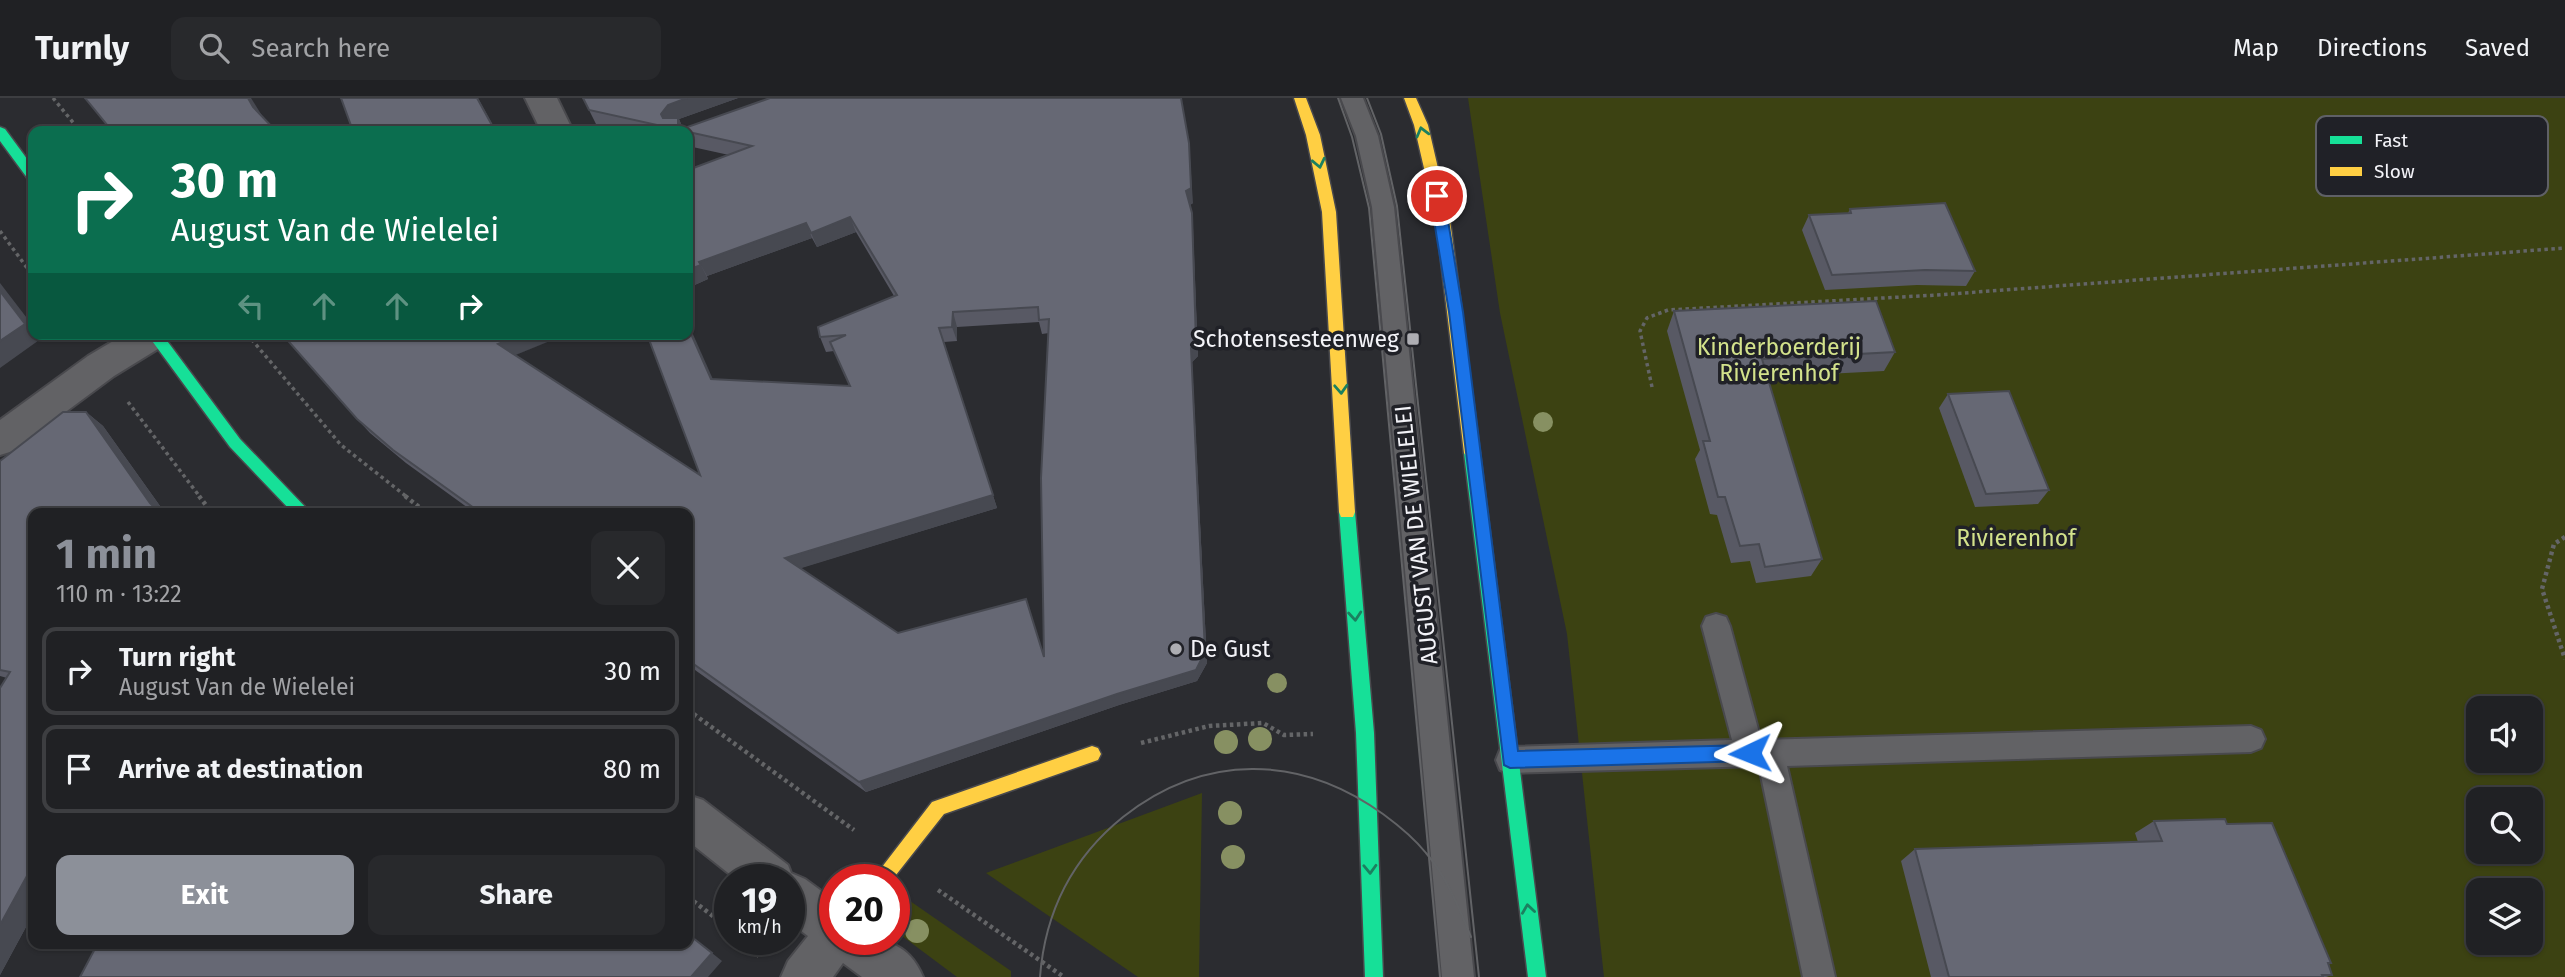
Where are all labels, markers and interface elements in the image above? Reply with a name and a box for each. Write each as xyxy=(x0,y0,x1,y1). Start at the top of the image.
search box xyxy=(171,17,661,80)
text: Turnly xyxy=(35,28,129,68)
icon: search xyxy=(195,29,233,67)
text: Search here xyxy=(251,33,390,64)
text: Map xyxy=(2233,34,2279,62)
text: Directions xyxy=(2317,34,2427,62)
text: Saved xyxy=(2465,34,2530,62)
legend xyxy=(2316,116,2548,196)
one-way arrow xyxy=(1416,126,1430,138)
text: Fast xyxy=(2374,129,2408,152)
text: 30 m xyxy=(171,151,278,210)
icon: right xyxy=(56,154,147,245)
one-way arrow xyxy=(1311,157,1325,169)
text: Slow xyxy=(2374,160,2415,183)
pin xyxy=(1407,166,1467,226)
icon: arrive xyxy=(1418,177,1456,215)
text: August Van de Wielelei xyxy=(171,211,499,249)
icon: left xyxy=(232,287,270,325)
icon: ahead xyxy=(305,287,343,325)
icon: ahead xyxy=(378,287,416,325)
icon: right xyxy=(451,287,489,325)
place label: Schotensesteenweg xyxy=(1193,325,1399,353)
marker: Schotensesteenweg xyxy=(1405,331,1421,347)
park label: Kinderboerderij Rivierenhof xyxy=(1697,333,1861,387)
one-way arrow xyxy=(1333,384,1348,395)
street label: AUGUST VAN DE WIELELEI xyxy=(1388,404,1444,666)
park label: Rivierenhof xyxy=(1956,524,2078,552)
text: 1 min xyxy=(56,529,157,579)
button: close xyxy=(591,531,665,605)
text: 110 m · 13:22 xyxy=(56,580,182,608)
one-way arrow xyxy=(1347,611,1362,622)
place label: De Gust xyxy=(1190,635,1271,663)
marker: De Gust xyxy=(1168,641,1184,657)
text: Turn right xyxy=(119,642,236,673)
icon: right xyxy=(60,652,98,690)
text: 30 m xyxy=(604,656,661,687)
text: August Van de Wielelei xyxy=(119,673,355,701)
map controls xyxy=(2466,696,2543,955)
button: sound xyxy=(2466,696,2543,773)
position arrow xyxy=(1713,716,1787,790)
icon: arrive xyxy=(60,750,98,788)
text: Arrive at destination xyxy=(119,754,363,785)
text: 80 m xyxy=(603,754,661,785)
button: search xyxy=(2466,787,2543,864)
button: Exit xyxy=(56,855,354,935)
button: Share xyxy=(368,855,665,935)
speed limit sign: 20 xyxy=(819,864,910,955)
one-way arrow xyxy=(1362,864,1377,875)
button: layers xyxy=(2466,878,2543,955)
text: 19 xyxy=(742,879,777,921)
one-way arrow xyxy=(1521,904,1536,915)
text: km/h xyxy=(737,916,782,938)

